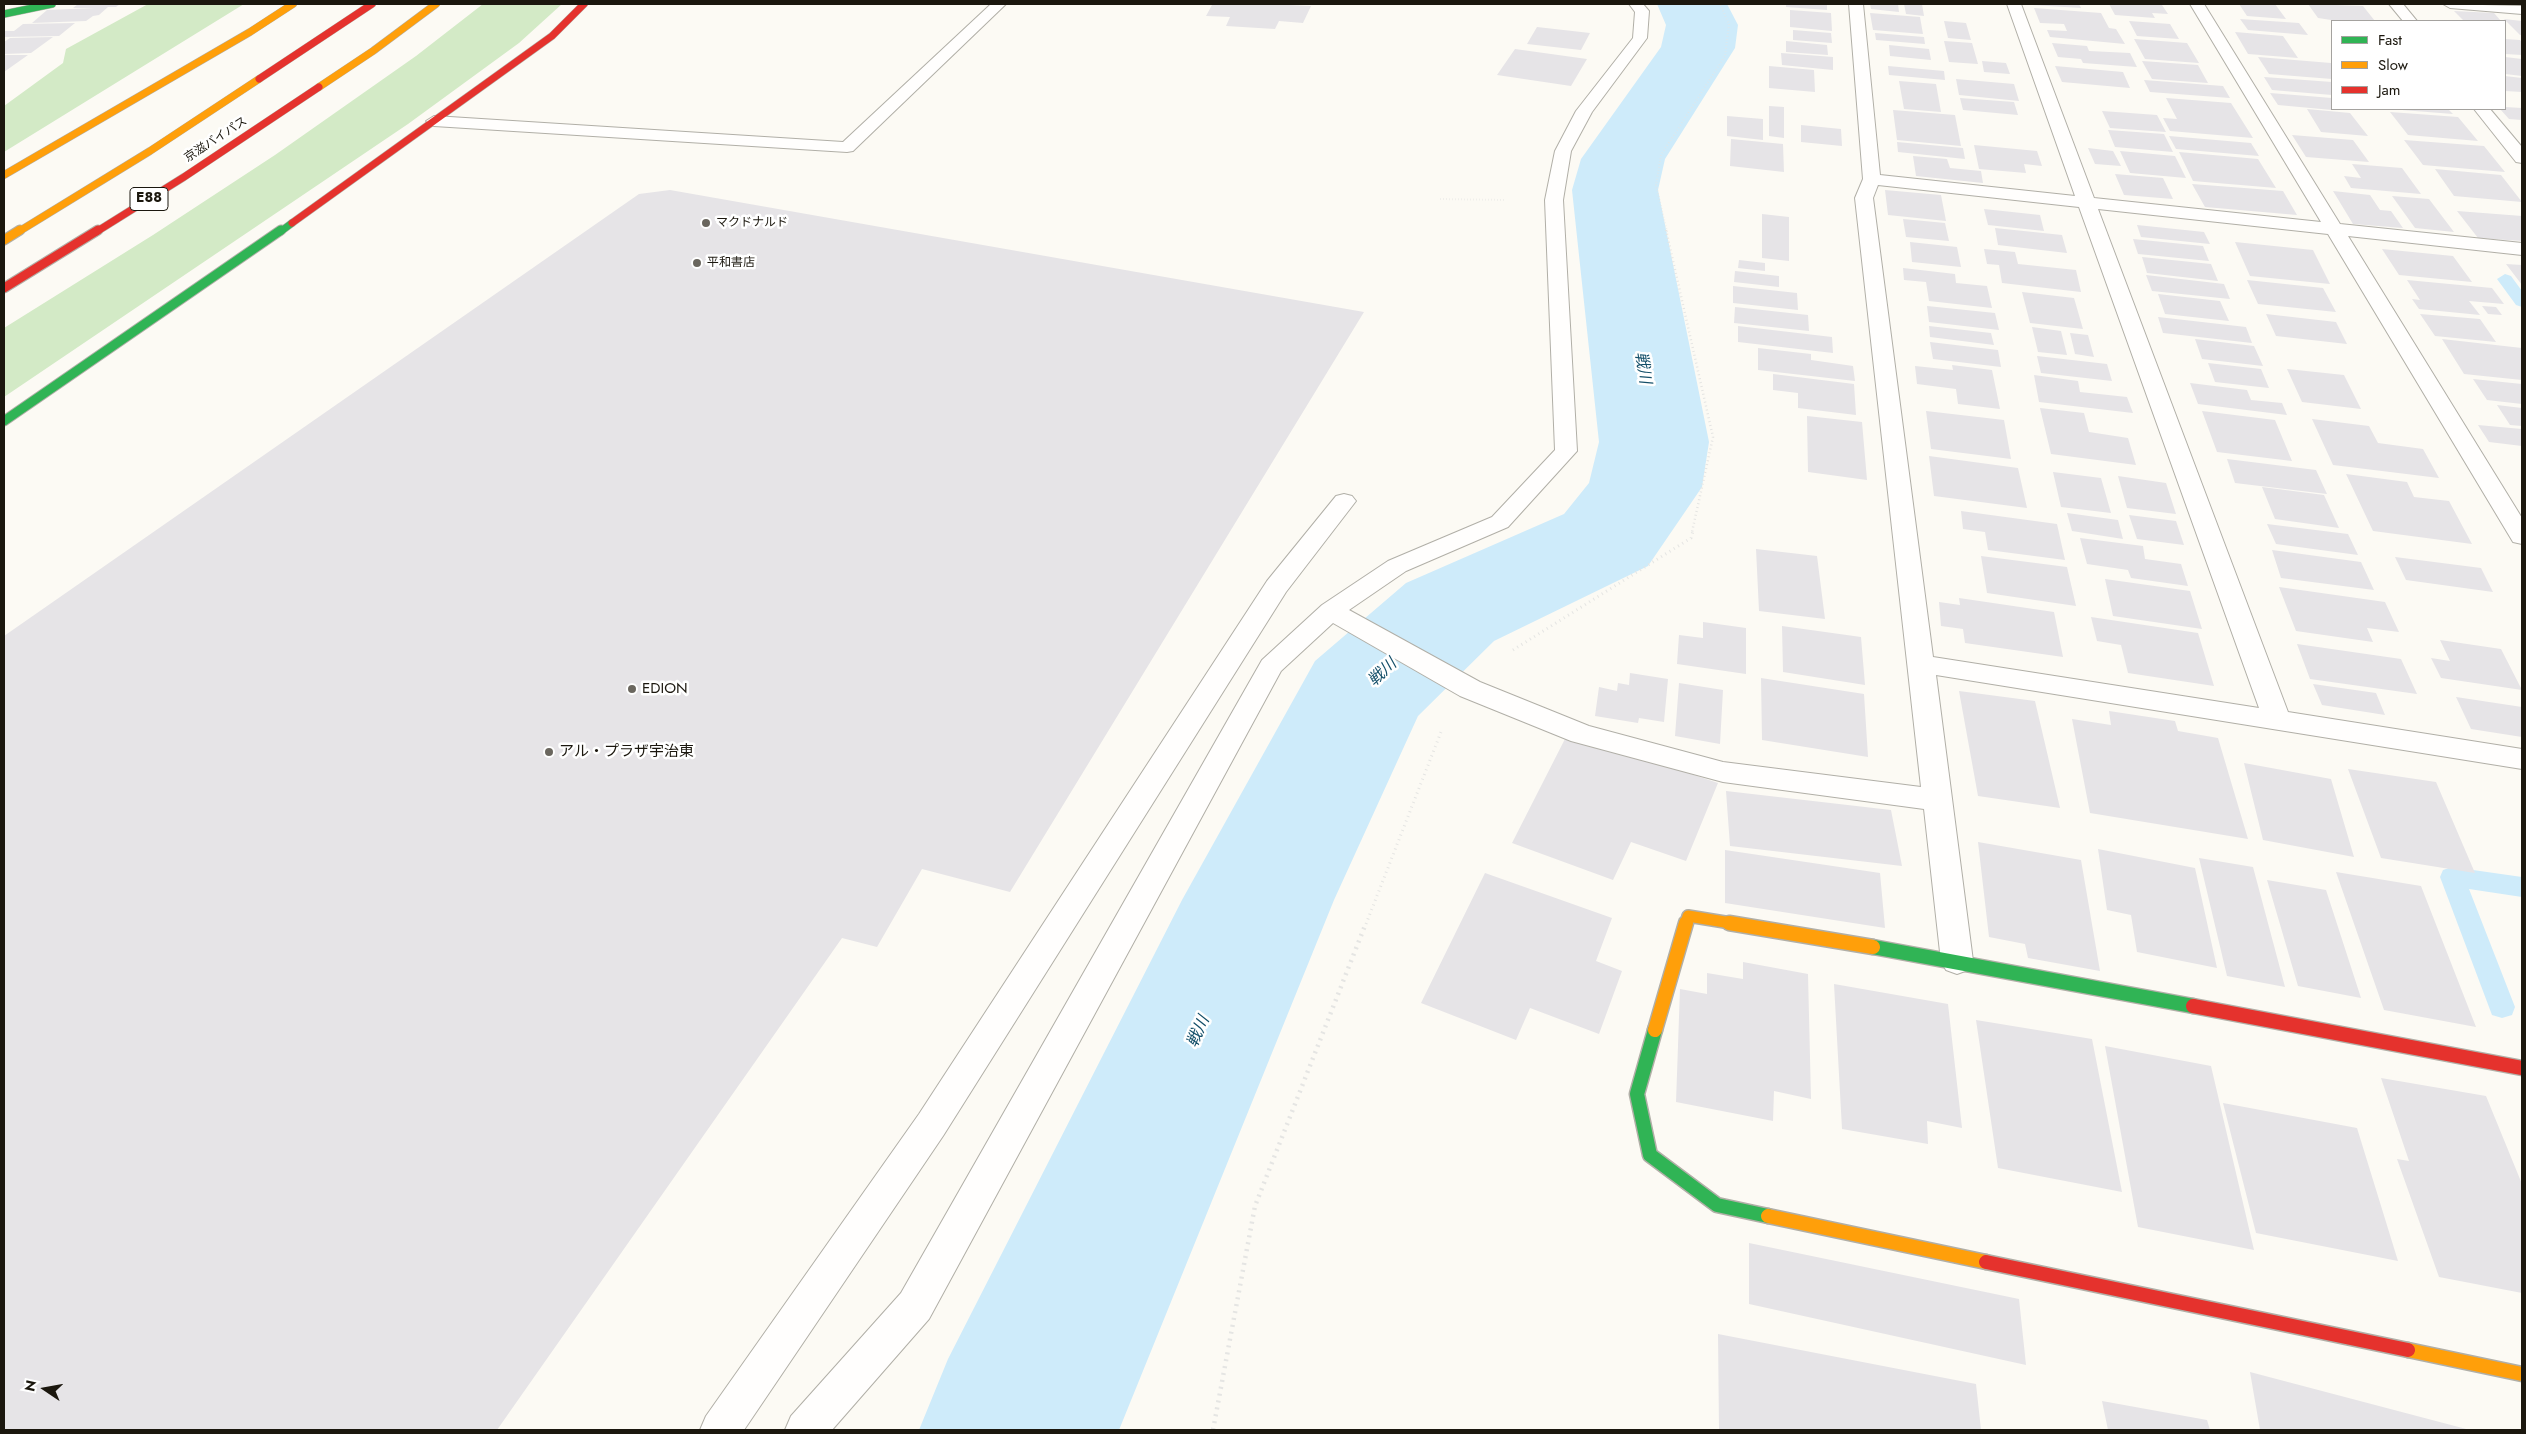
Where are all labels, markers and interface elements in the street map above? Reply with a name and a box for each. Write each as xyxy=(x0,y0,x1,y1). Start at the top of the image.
legend xyxy=(2331,20,2506,110)
text: Fast xyxy=(2378,29,2402,51)
text: Slow xyxy=(2378,54,2408,76)
text: Jam xyxy=(2378,79,2401,101)
street label: 京滋バイパス xyxy=(182,114,250,166)
road number: E88 xyxy=(130,188,168,210)
place label: マクドナルド xyxy=(716,216,788,230)
marker: マクドナルド xyxy=(700,217,712,229)
place label: 平和書店 xyxy=(707,256,755,270)
marker: 平和書店 xyxy=(691,257,703,269)
water label: 戦川 xyxy=(1630,351,1654,385)
water label: 戦川 xyxy=(1365,655,1401,691)
place label: EDION xyxy=(642,680,688,698)
marker: EDION xyxy=(626,683,638,695)
place label: アル・プラザ宇治東 xyxy=(559,743,694,761)
marker: アル・プラザ宇治東 xyxy=(543,746,555,758)
water label: 戦川 xyxy=(1184,1013,1214,1051)
north arrow xyxy=(20,1364,70,1414)
text: N xyxy=(19,1378,41,1393)

